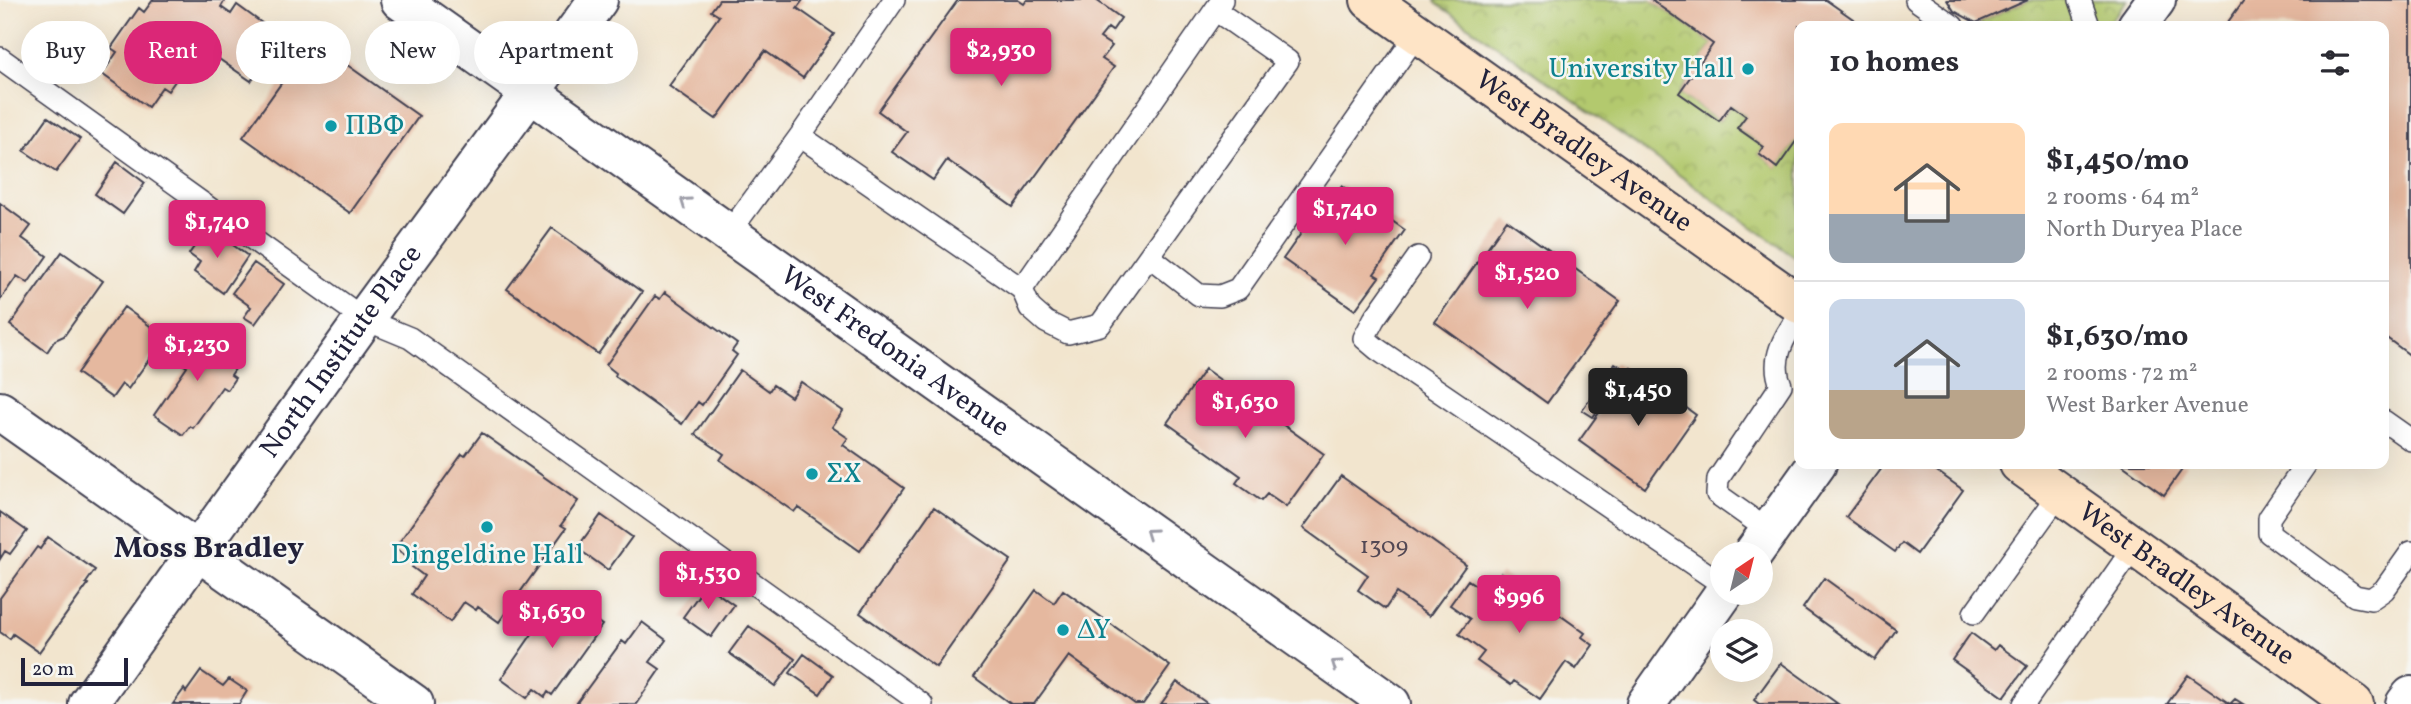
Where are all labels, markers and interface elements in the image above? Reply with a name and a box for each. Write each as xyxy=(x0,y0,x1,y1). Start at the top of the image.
chip: Buy xyxy=(21,21,110,84)
chip: Rent xyxy=(124,21,222,84)
chip: Filters xyxy=(236,21,351,84)
chip: New xyxy=(365,21,460,84)
chip: Apartment xyxy=(474,21,638,84)
pin: $2,930 xyxy=(944,28,1058,88)
text: $2,930 xyxy=(966,35,1036,67)
text: 10 homes xyxy=(1829,42,1959,84)
icon: filters xyxy=(2316,44,2354,82)
place label: University Hall xyxy=(1549,50,1734,89)
street label: West Bradley Avenue xyxy=(1467,61,1700,242)
marker: University Hall xyxy=(1740,61,1756,77)
place label: ΠΒΦ xyxy=(345,107,404,146)
marker: ΠΒΦ xyxy=(323,118,339,134)
text: $1,450/mo xyxy=(2046,140,2189,182)
icon: home xyxy=(1885,151,1969,235)
text: 2 rooms · 64 m² xyxy=(2046,182,2199,214)
pin: $1,740 xyxy=(1288,188,1402,247)
text: $1,740 xyxy=(1313,194,1377,226)
one-way arrow xyxy=(680,198,693,210)
pin: $1,740 xyxy=(160,201,274,260)
text: $1,740 xyxy=(185,207,249,239)
text: North Duryea Place xyxy=(2046,214,2243,246)
street label: North Institute Place xyxy=(251,237,432,466)
pin: $1,520 xyxy=(1470,252,1584,311)
street label: West Fredonia Avenue xyxy=(772,256,1018,447)
text: $1,520 xyxy=(1494,258,1560,290)
text: $1,630/mo xyxy=(2046,316,2188,358)
pin: $1,230 xyxy=(140,324,254,383)
icon: home xyxy=(1885,327,1969,411)
text: $1,230 xyxy=(164,330,230,362)
text: 2 rooms · 72 m² xyxy=(2046,358,2197,390)
pin: $1,450 xyxy=(1581,368,1695,428)
text: $1,450 xyxy=(1604,375,1672,407)
pin: $1,630 xyxy=(1188,380,1302,440)
text: $1,630 xyxy=(1212,387,1278,419)
text: West Barker Avenue xyxy=(2046,390,2249,422)
place label: ΣΧ xyxy=(826,455,862,494)
marker: ΣΧ xyxy=(804,466,820,482)
street label: West Bradley Avenue xyxy=(2070,493,2303,675)
marker: Dingeldine Hall xyxy=(479,519,495,535)
district label: Moss Bradley xyxy=(114,528,304,570)
one-way arrow xyxy=(1145,528,1158,541)
house number: 1309 xyxy=(1360,530,1408,564)
place label: Dingeldine Hall xyxy=(390,536,584,575)
north arrow xyxy=(1710,542,1773,606)
map controls xyxy=(1710,542,1773,682)
pin: $1,530 xyxy=(651,552,765,611)
text: $1,530 xyxy=(675,558,741,590)
pin: $996 xyxy=(1478,576,1560,635)
text: $996 xyxy=(1493,582,1545,614)
pin: $1,630 xyxy=(495,590,609,650)
text: $1,630 xyxy=(519,597,585,629)
place label: ΔΥ xyxy=(1077,611,1111,650)
button: layers xyxy=(1710,619,1773,682)
marker: ΔΥ xyxy=(1055,622,1071,638)
scale bar xyxy=(21,655,128,687)
text: 20 m xyxy=(32,657,74,683)
one-way arrow xyxy=(1331,660,1344,673)

